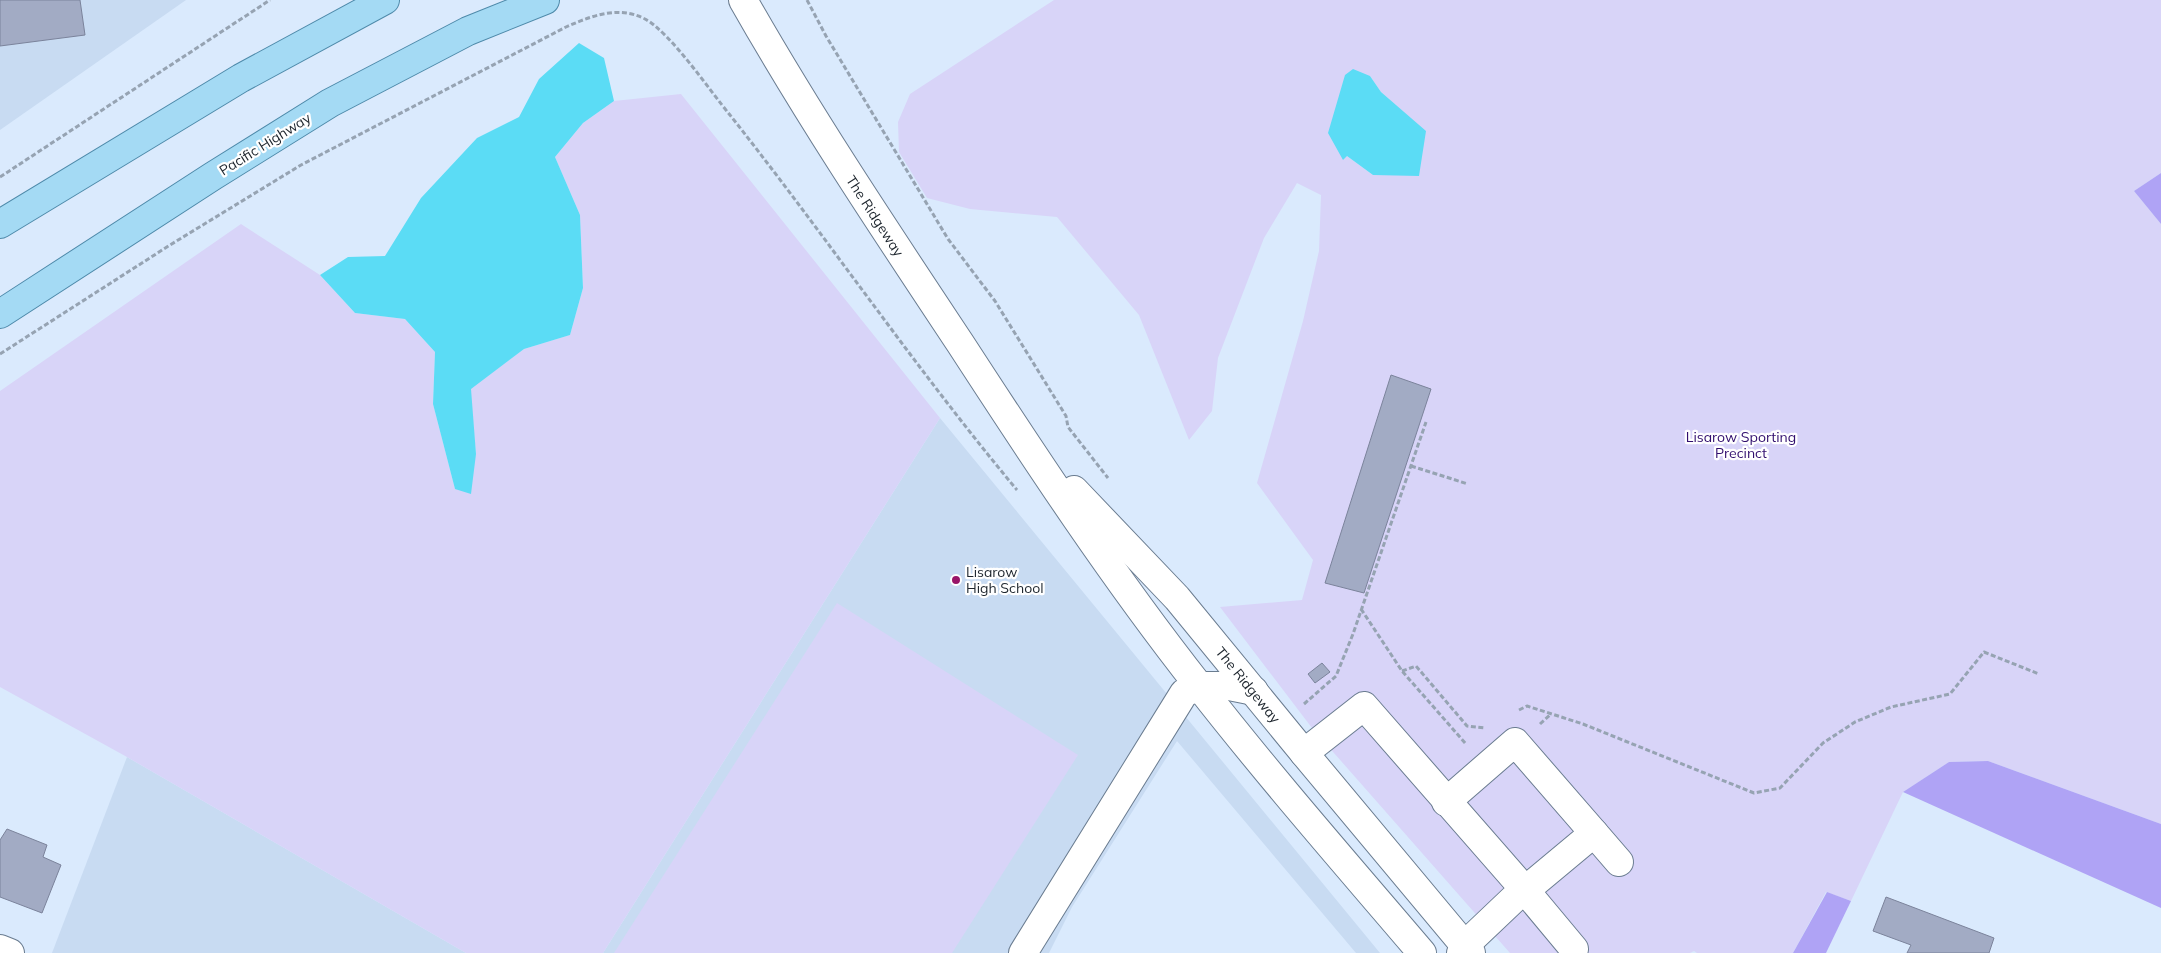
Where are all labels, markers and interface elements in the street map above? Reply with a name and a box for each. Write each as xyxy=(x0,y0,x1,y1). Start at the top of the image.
street label: Pacific Highway xyxy=(216,108,315,179)
street label: The Ridgeway xyxy=(842,172,908,260)
park label: Lisarow Sporting Precinct xyxy=(1686,428,1796,462)
place label: Lisarow High School xyxy=(966,563,1044,597)
marker: Lisarow High School xyxy=(950,574,962,586)
street label: The Ridgeway xyxy=(1212,643,1285,727)

